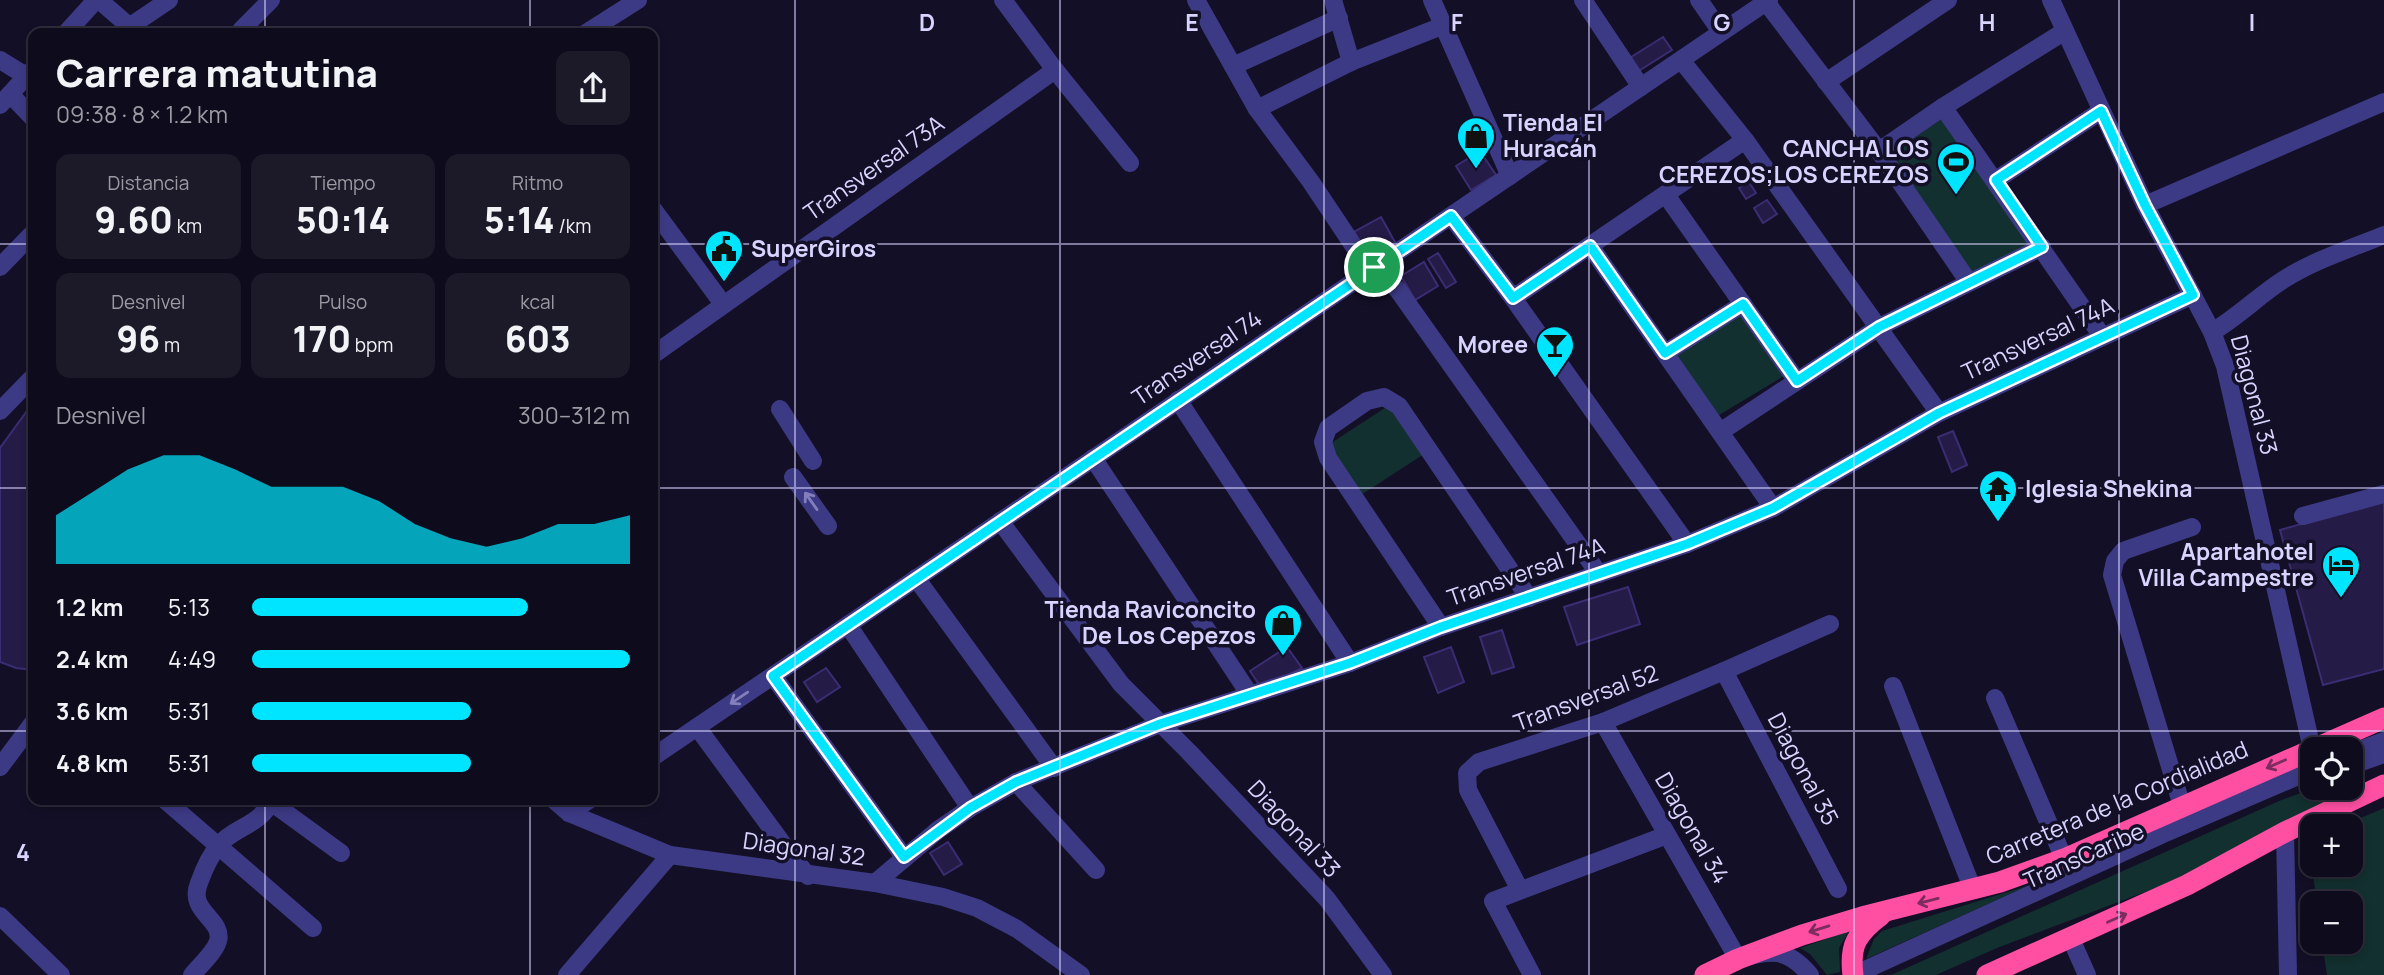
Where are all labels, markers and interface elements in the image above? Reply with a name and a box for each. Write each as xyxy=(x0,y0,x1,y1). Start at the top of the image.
text: D xyxy=(919,6,935,38)
text: E xyxy=(1185,6,1199,38)
text: F xyxy=(1451,6,1463,38)
text: G xyxy=(1714,6,1731,38)
text: H xyxy=(1979,6,1995,38)
text: I xyxy=(2249,6,2255,38)
text: Carrera matutina xyxy=(56,46,378,98)
button: share xyxy=(556,51,630,125)
text: 09:38 · 8 × 1.2 km xyxy=(56,98,228,130)
place label: Tienda El Huracán xyxy=(1503,106,1603,164)
street label: Transversal 73A xyxy=(797,107,950,227)
shop icon: Tienda El Huracán xyxy=(1455,115,1497,170)
place label: CANCHA LOS CEREZOS;LOS CEREZOS xyxy=(1659,132,1929,190)
sports icon: CANCHA LOS CEREZOS;LOS CEREZOS xyxy=(1935,141,1977,196)
text: Distancia xyxy=(107,170,189,196)
text: Tiempo xyxy=(310,170,376,196)
text: Ritmo xyxy=(512,170,563,196)
text: 9.60 xyxy=(94,196,173,244)
text: 50:14 xyxy=(296,196,390,244)
text: 5:14 xyxy=(484,196,555,244)
text: km xyxy=(173,213,202,239)
text: /km xyxy=(555,213,591,239)
public building icon: SuperGiros xyxy=(703,228,745,283)
place label: SuperGiros xyxy=(751,232,876,264)
pin xyxy=(1344,237,1404,297)
icon: arrive xyxy=(1355,248,1393,286)
text: Desnivel xyxy=(111,289,186,315)
text: Pulso xyxy=(319,289,367,315)
text: kcal xyxy=(520,289,555,315)
street label: Transversal 74A xyxy=(1956,289,2119,387)
street label: Transversal 74 xyxy=(1125,302,1268,412)
text: 96 xyxy=(117,315,160,363)
text: 170 xyxy=(293,315,351,363)
text: 603 xyxy=(505,315,571,363)
bar icon: Moree xyxy=(1534,324,1576,379)
place label: Moree xyxy=(1457,328,1528,360)
street label: Diagonal 33 xyxy=(2224,331,2286,458)
text: m xyxy=(160,332,180,358)
text: bpm xyxy=(351,332,393,358)
text: Desnivel xyxy=(56,399,146,431)
text: 300–312 m xyxy=(518,399,630,431)
temple icon: Iglesia Shekina xyxy=(1977,468,2019,523)
place label: Iglesia Shekina xyxy=(2025,472,2192,504)
one-way arrow xyxy=(804,492,818,511)
street label: Transversal 74A xyxy=(1443,529,1609,613)
place label: Apartahotel Villa Campestre xyxy=(2138,535,2314,593)
hotel icon: Apartahotel Villa Campestre xyxy=(2320,544,2362,599)
text: 1.2 km xyxy=(56,591,123,623)
text: 5:13 xyxy=(168,591,210,623)
place label: Tienda Raviconcito De Los Cepezos xyxy=(1045,593,1256,651)
shop icon: Tienda Raviconcito De Los Cepezos xyxy=(1262,602,1304,657)
text: 2.4 km xyxy=(56,643,128,675)
text: 4:49 xyxy=(168,643,216,675)
street label: Transversal 52 xyxy=(1509,656,1662,738)
one-way arrow xyxy=(730,691,749,705)
text: 3.6 km xyxy=(56,695,128,727)
text: 5:31 xyxy=(168,695,210,727)
street label: Diagonal 35 xyxy=(1761,707,1847,830)
street label: Carretera de la Cordialidad xyxy=(1981,732,2252,872)
map controls xyxy=(2300,737,2363,954)
button: locate xyxy=(2300,737,2363,800)
text: 4.8 km xyxy=(56,747,128,779)
text: 5:31 xyxy=(168,747,210,779)
one-way arrow xyxy=(2266,758,2288,771)
street label: Diagonal 34 xyxy=(1648,766,1738,889)
street label: Diagonal 33 xyxy=(1241,773,1348,884)
street label: TransCaribe xyxy=(2018,814,2149,896)
button: + xyxy=(2300,814,2363,877)
street label: Diagonal 32 xyxy=(741,824,867,872)
text: 4 xyxy=(16,836,30,868)
button: − xyxy=(2300,891,2363,954)
one-way arrow xyxy=(1918,895,1940,908)
one-way arrow xyxy=(2105,911,2127,924)
one-way arrow xyxy=(1809,924,1831,937)

